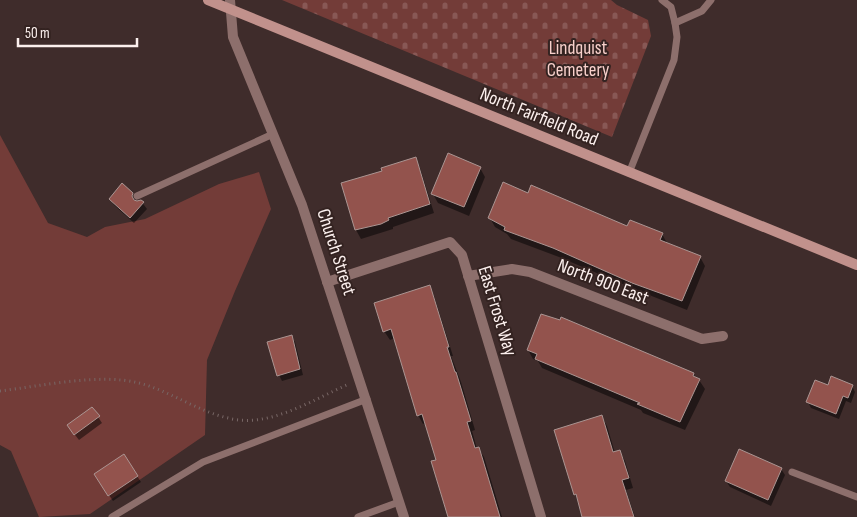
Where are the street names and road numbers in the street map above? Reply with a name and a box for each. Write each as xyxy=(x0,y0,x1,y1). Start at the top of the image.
street label: North Fairfield Road xyxy=(476,83,602,151)
street label: Church Street xyxy=(311,206,361,298)
street label: North 900 East xyxy=(554,254,652,310)
street label: East Frost Way xyxy=(472,263,522,359)

